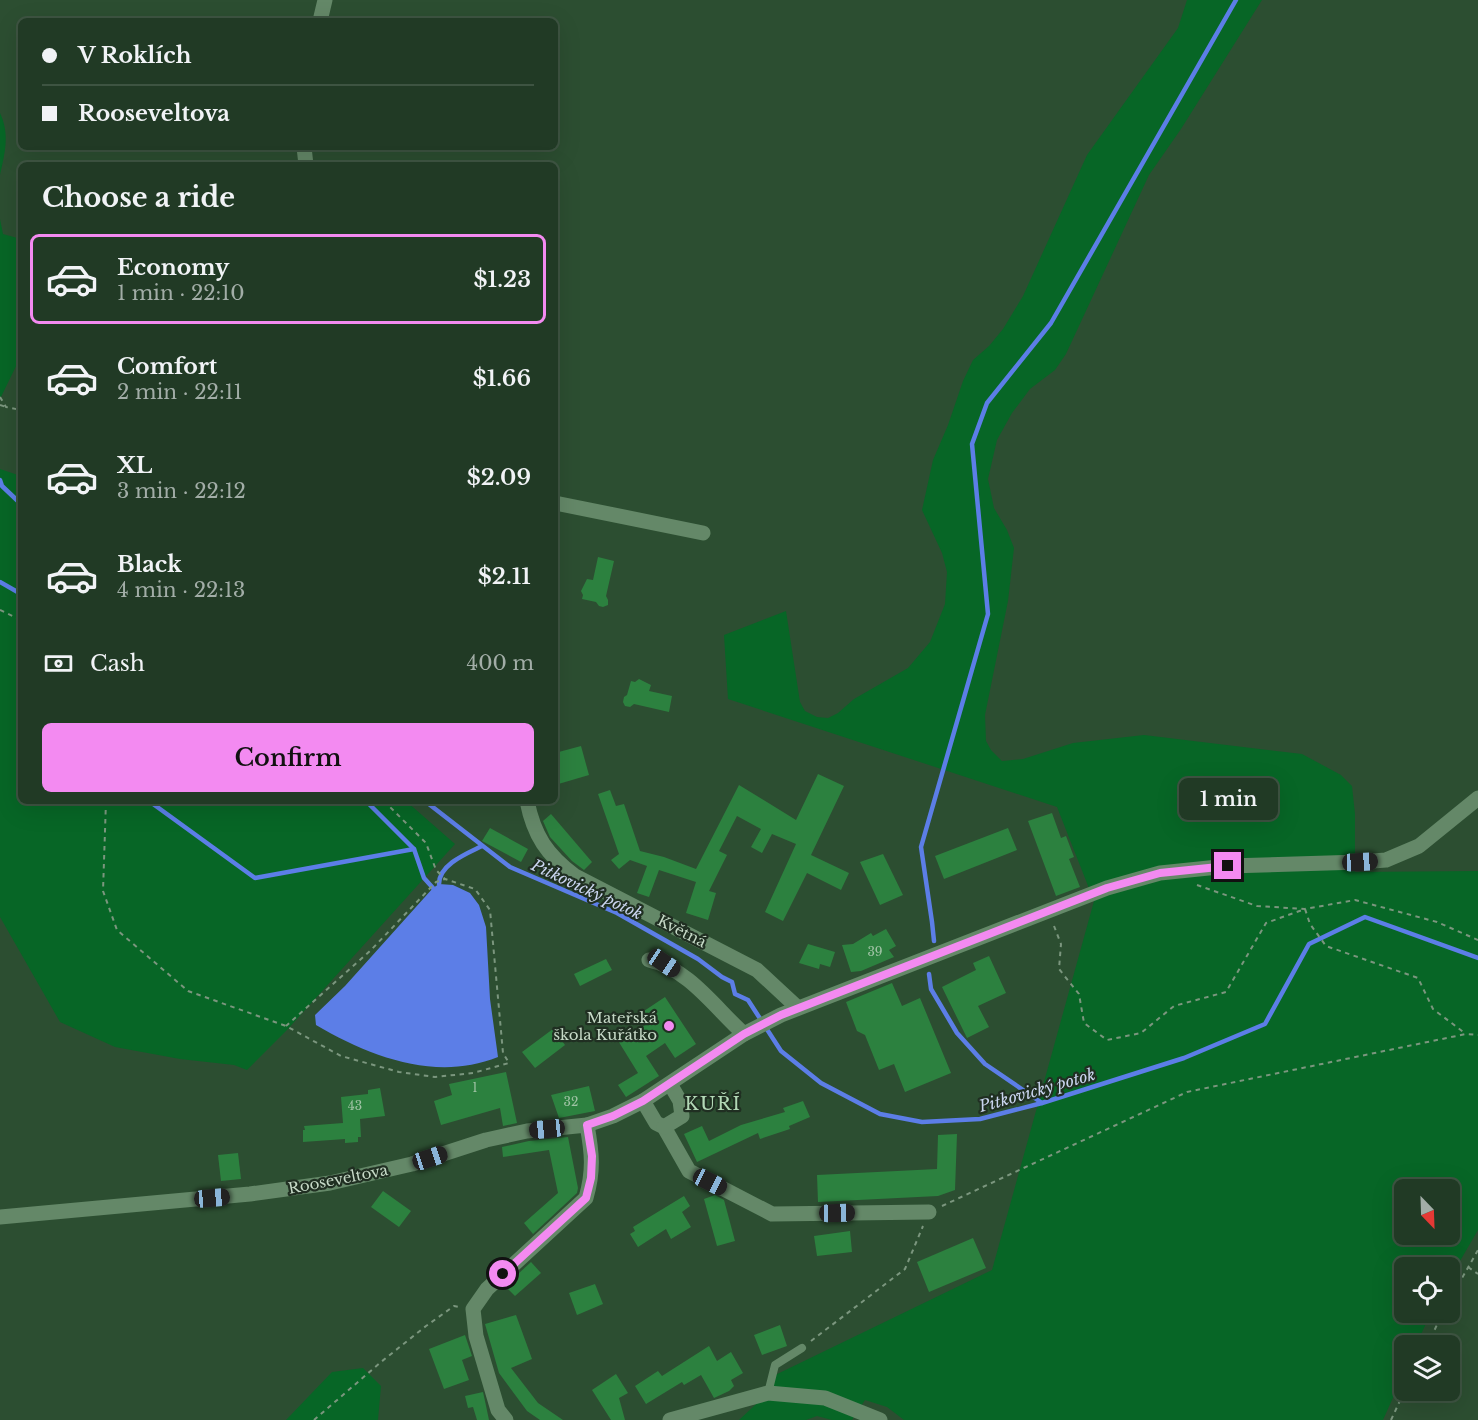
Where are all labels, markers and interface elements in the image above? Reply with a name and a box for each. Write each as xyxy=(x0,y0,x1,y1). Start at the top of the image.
text: V Roklích xyxy=(78,42,191,69)
text: Rooseveltova xyxy=(78,100,230,127)
text: Choose a ride xyxy=(42,181,235,214)
icon: car xyxy=(45,252,99,306)
text: Economy xyxy=(117,254,229,281)
text: $1.23 xyxy=(474,266,531,293)
text: 1 min · 22:10 xyxy=(117,281,244,305)
icon: car xyxy=(45,351,99,405)
text: Comfort xyxy=(117,353,217,380)
text: $1.66 xyxy=(473,365,531,392)
text: 2 min · 22:11 xyxy=(117,380,242,404)
icon: car xyxy=(45,450,99,504)
text: XL xyxy=(117,452,152,479)
text: $2.09 xyxy=(467,464,531,491)
text: 3 min · 22:12 xyxy=(117,479,246,503)
icon: car xyxy=(45,549,99,603)
text: Black xyxy=(117,551,182,578)
text: $2.11 xyxy=(478,563,531,590)
text: 4 min · 22:13 xyxy=(117,578,245,602)
icon: cash xyxy=(42,647,75,680)
text: Cash xyxy=(90,650,145,677)
text: 400 m xyxy=(467,651,534,675)
button: Confirm xyxy=(42,723,534,792)
callout: 1 min xyxy=(1178,779,1278,821)
text: 1 min xyxy=(1200,787,1257,811)
route end xyxy=(1214,852,1241,879)
car xyxy=(1342,852,1378,872)
water label: Pitkovický potok xyxy=(527,854,646,923)
street label: Květná xyxy=(654,911,710,952)
house number: 39 xyxy=(867,944,883,959)
car xyxy=(644,945,684,981)
place label: Mateřská škola Kuřátko xyxy=(553,1008,658,1044)
marker: Mateřská škola Kuřátko xyxy=(662,1019,676,1033)
water label: Pitkovický potok xyxy=(975,1064,1098,1116)
house number: 1 xyxy=(472,1080,478,1095)
district label: KUŘÍ xyxy=(684,1092,742,1115)
house number: 32 xyxy=(564,1094,578,1109)
house number: 43 xyxy=(348,1098,362,1113)
car xyxy=(528,1118,566,1140)
car xyxy=(410,1144,450,1172)
street label: Rooseveltova xyxy=(286,1160,390,1198)
car xyxy=(690,1166,730,1198)
north arrow xyxy=(1394,1179,1460,1245)
map controls xyxy=(1394,1179,1460,1401)
car xyxy=(193,1187,231,1209)
car xyxy=(819,1204,855,1222)
button: locate xyxy=(1394,1257,1460,1323)
route start xyxy=(489,1260,516,1287)
button: layers xyxy=(1394,1335,1460,1401)

